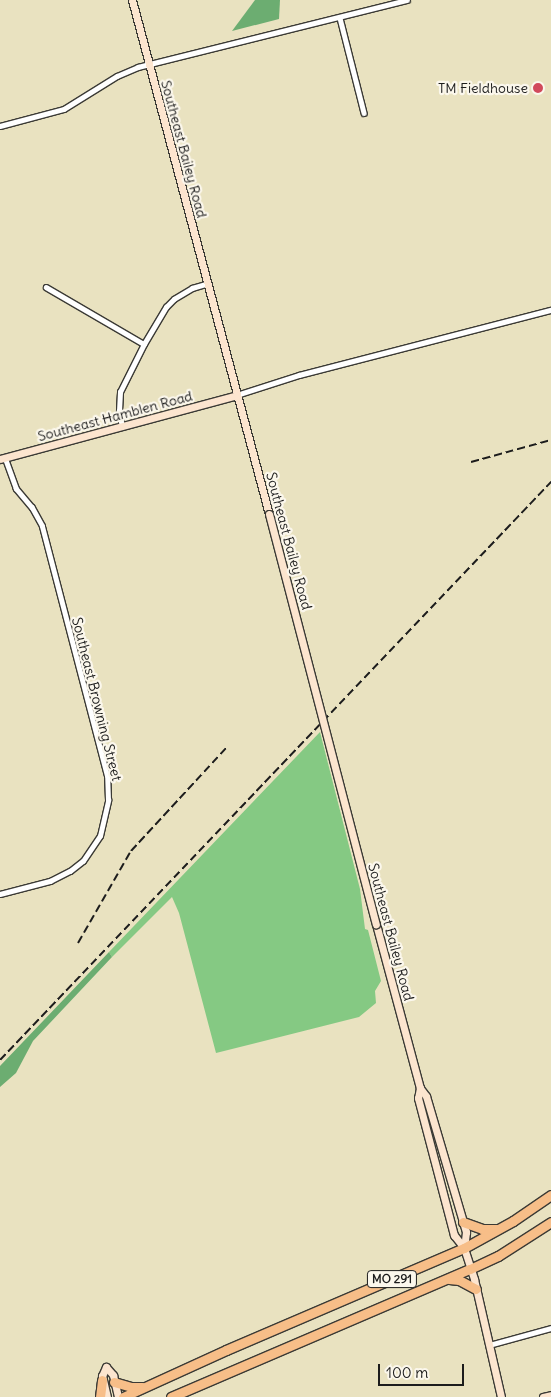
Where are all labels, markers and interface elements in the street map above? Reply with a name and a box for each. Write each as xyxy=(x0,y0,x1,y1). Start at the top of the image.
street label: Southeast Bailey Road xyxy=(158,78,210,220)
place label: TM Fieldhouse xyxy=(438,80,528,96)
marker: TM Fieldhouse xyxy=(532,82,544,94)
street label: Southeast Hamblen Road xyxy=(36,387,194,445)
street label: Southeast Bailey Road xyxy=(263,470,315,612)
street label: Southeast Browning Street xyxy=(69,615,125,783)
street label: Southeast Bailey Road xyxy=(365,861,417,1003)
road number: MO 291 xyxy=(366,1270,418,1288)
scale bar xyxy=(381,1354,467,1386)
text: 100 m xyxy=(386,1363,428,1382)

